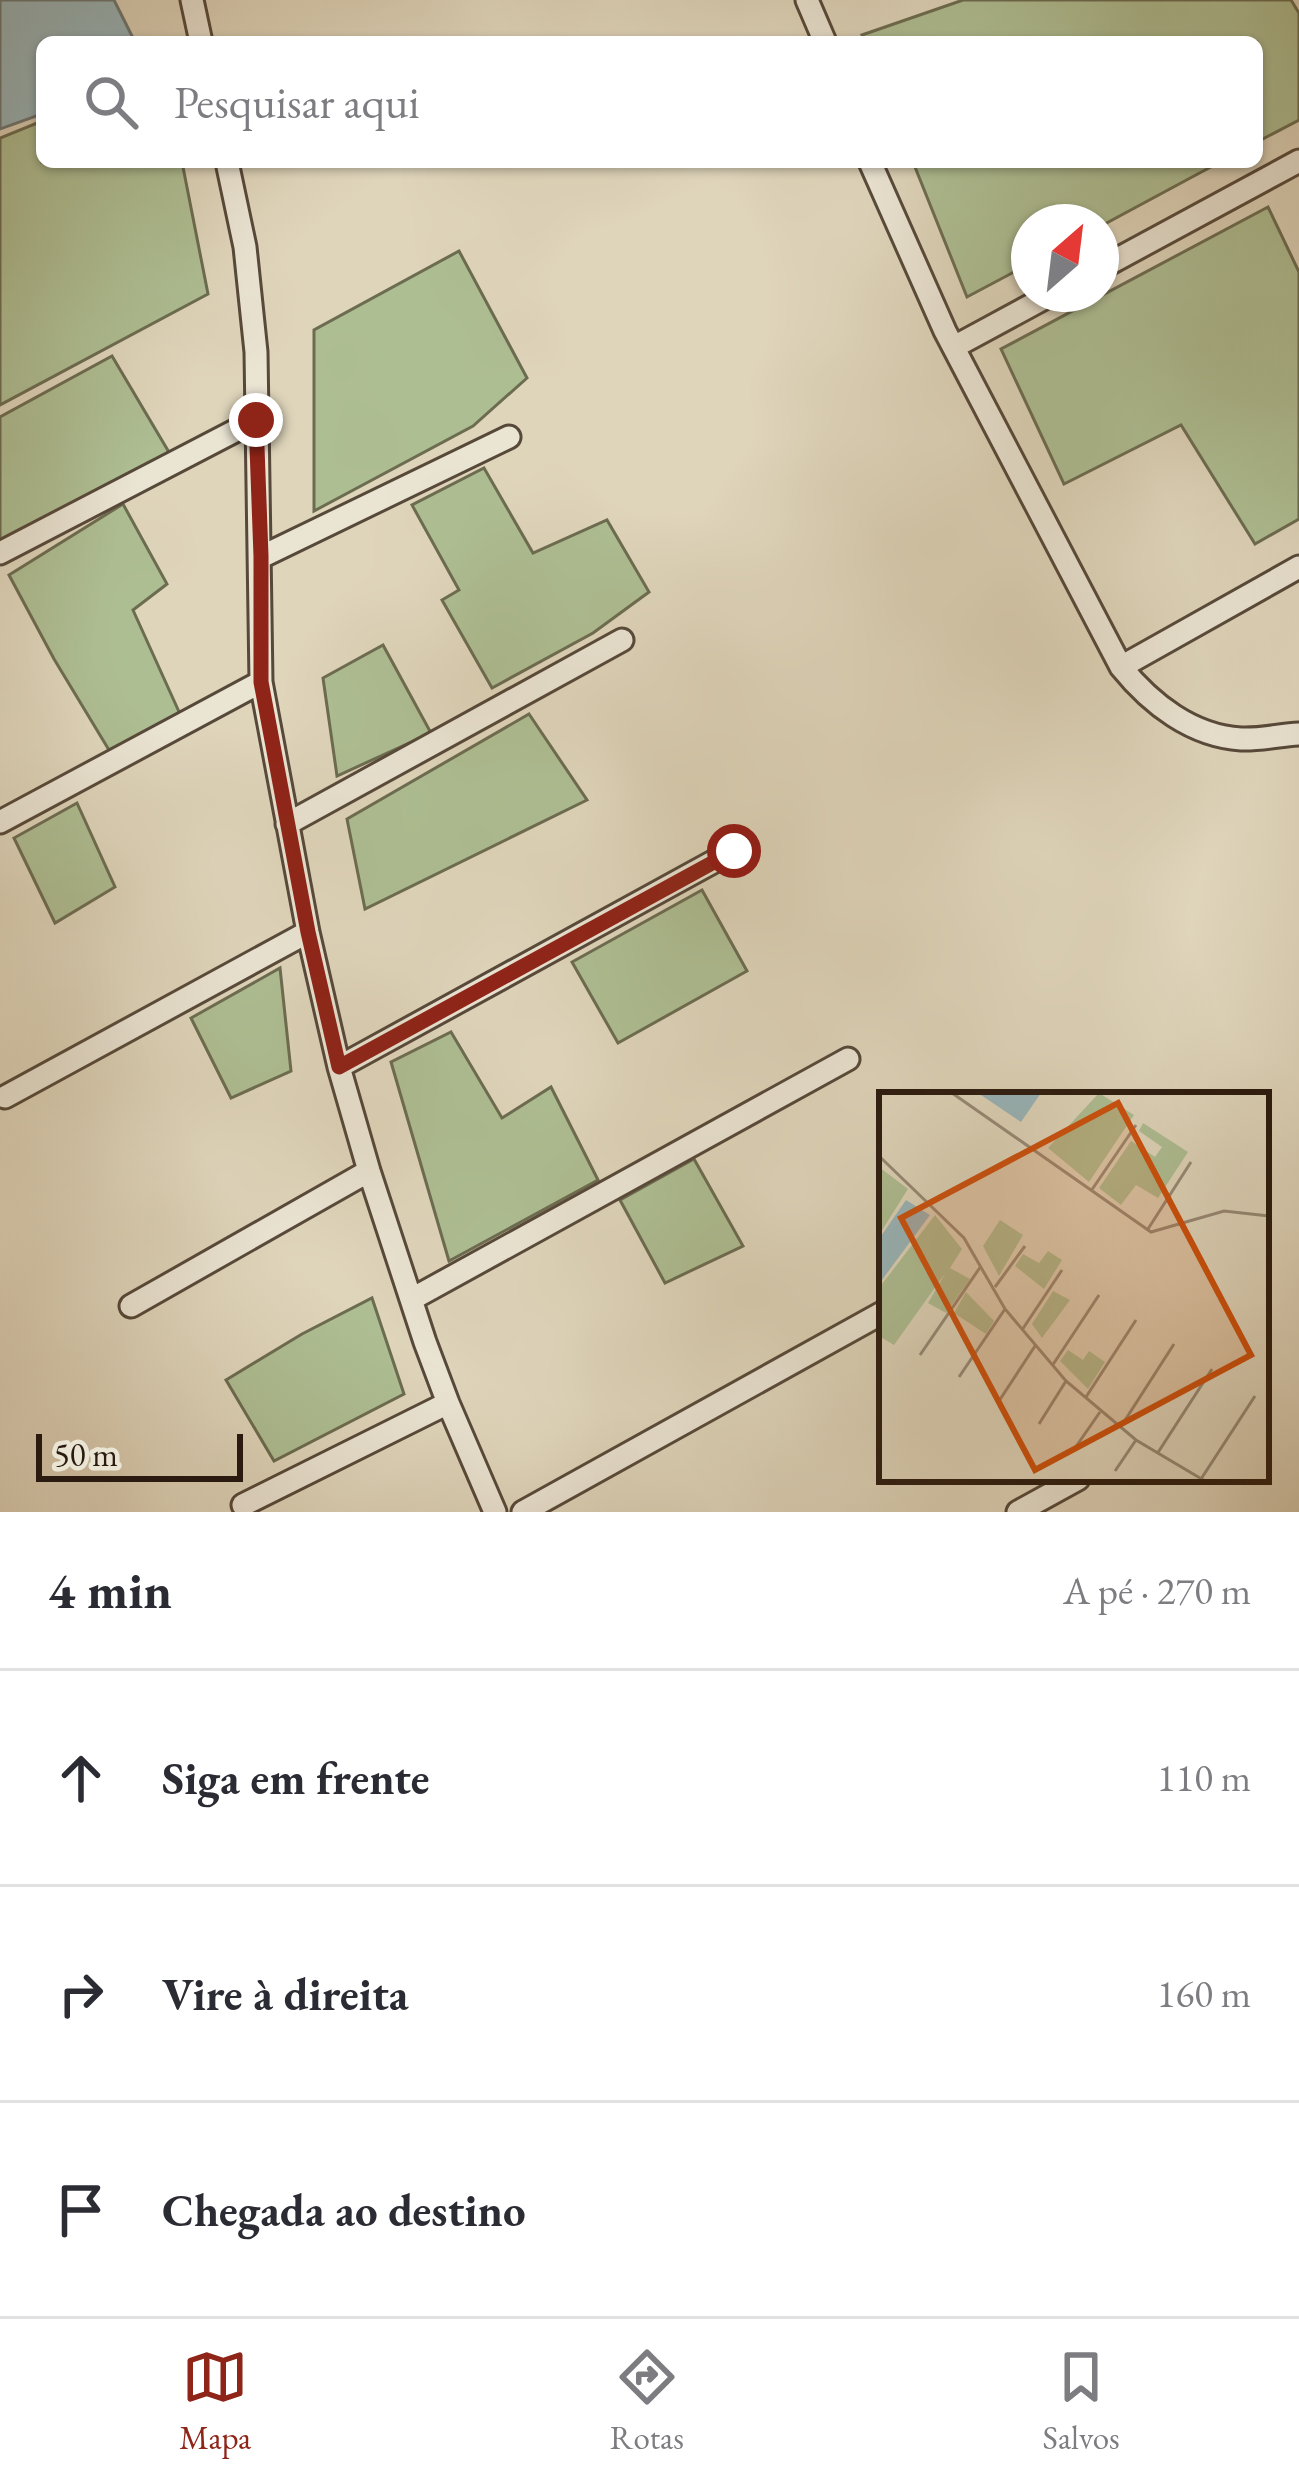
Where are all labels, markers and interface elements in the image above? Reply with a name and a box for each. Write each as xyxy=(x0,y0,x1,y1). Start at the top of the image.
search box xyxy=(36,36,1263,168)
icon: search xyxy=(78,69,144,135)
text: Pesquisar aqui xyxy=(174,73,420,131)
north arrow xyxy=(1011,204,1119,312)
route end xyxy=(229,393,283,447)
route start xyxy=(707,824,761,878)
inset map xyxy=(879,1092,1269,1482)
scale bar xyxy=(36,1428,243,1481)
text: 50 m xyxy=(54,1433,118,1476)
text: 4 min xyxy=(48,1557,172,1623)
text: A pé · 270 m xyxy=(1063,1565,1251,1616)
icon: ahead xyxy=(48,1745,114,1811)
text: Siga em frente xyxy=(162,1749,430,1807)
text: 110 m xyxy=(1157,1752,1251,1803)
icon: right xyxy=(48,1961,114,2027)
text: Vire à direita xyxy=(162,1965,409,2023)
text: 160 m xyxy=(1157,1968,1251,2019)
icon: arrive xyxy=(48,2177,114,2243)
text: Chegada ao destino xyxy=(162,2181,526,2239)
tab: Mapa xyxy=(179,2344,251,2459)
tab: Rotas xyxy=(610,2344,684,2459)
tab: Salvos xyxy=(1043,2344,1120,2459)

